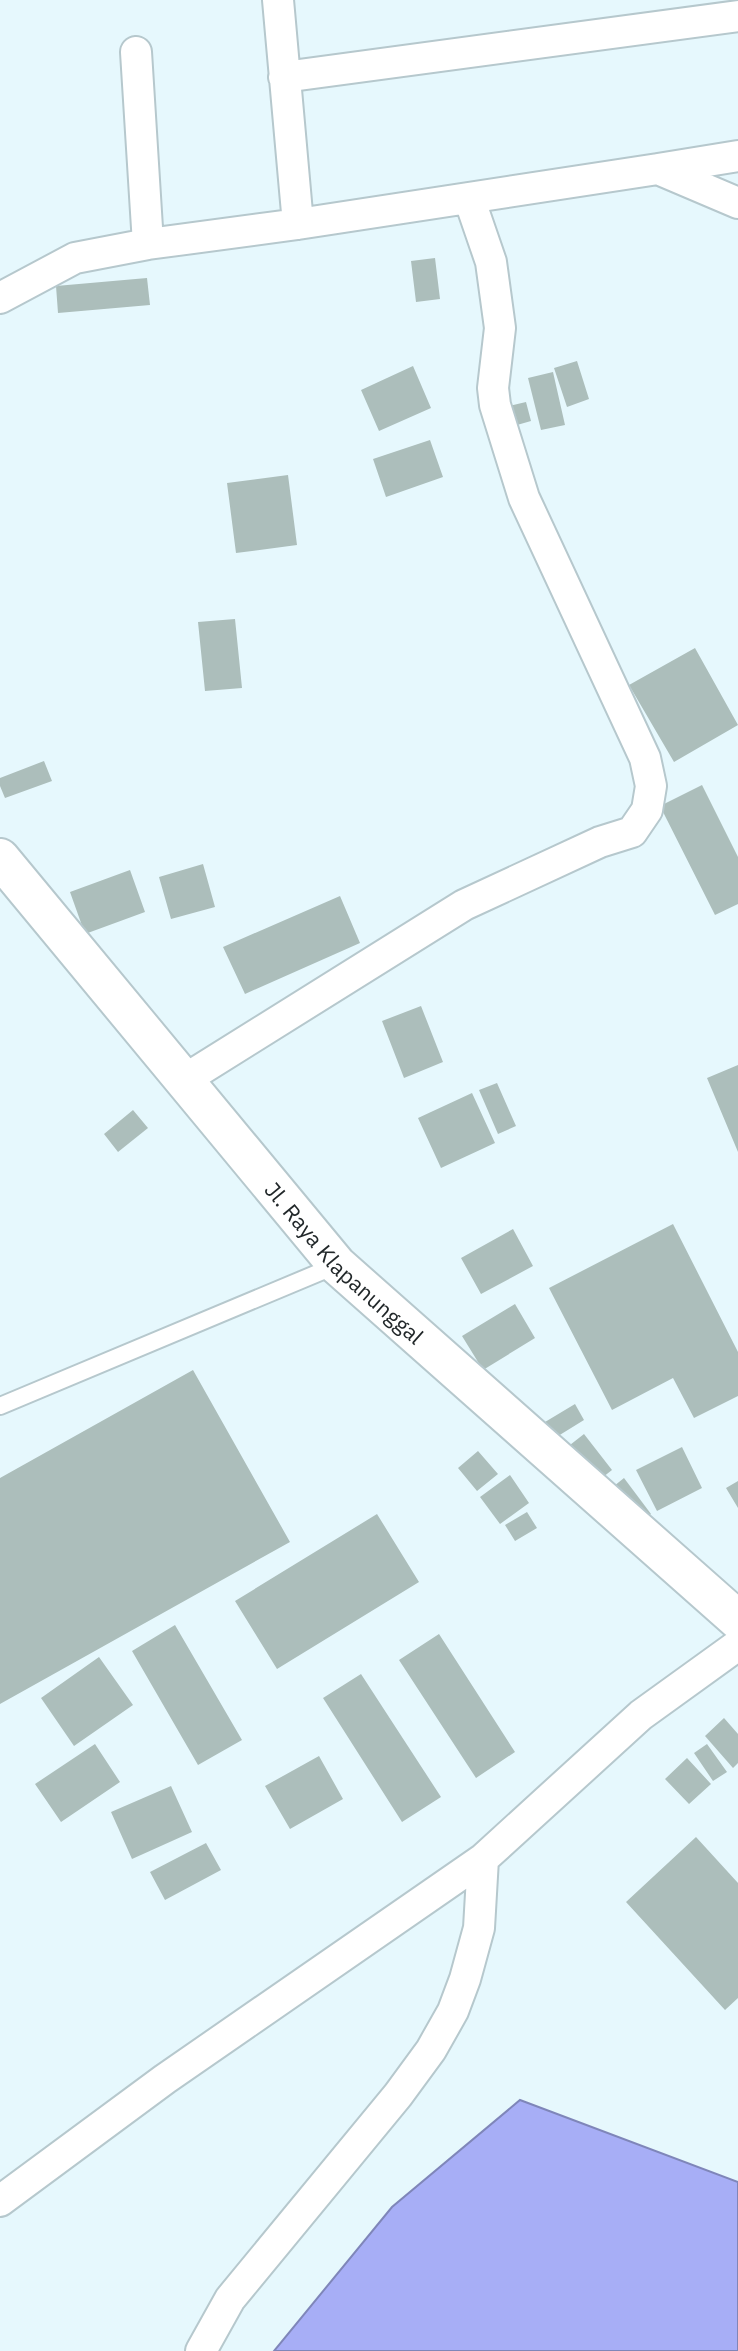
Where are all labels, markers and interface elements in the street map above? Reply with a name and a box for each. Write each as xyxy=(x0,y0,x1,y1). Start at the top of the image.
street label: Jl. Raya Klapanunggal xyxy=(259,1175,430,1350)

